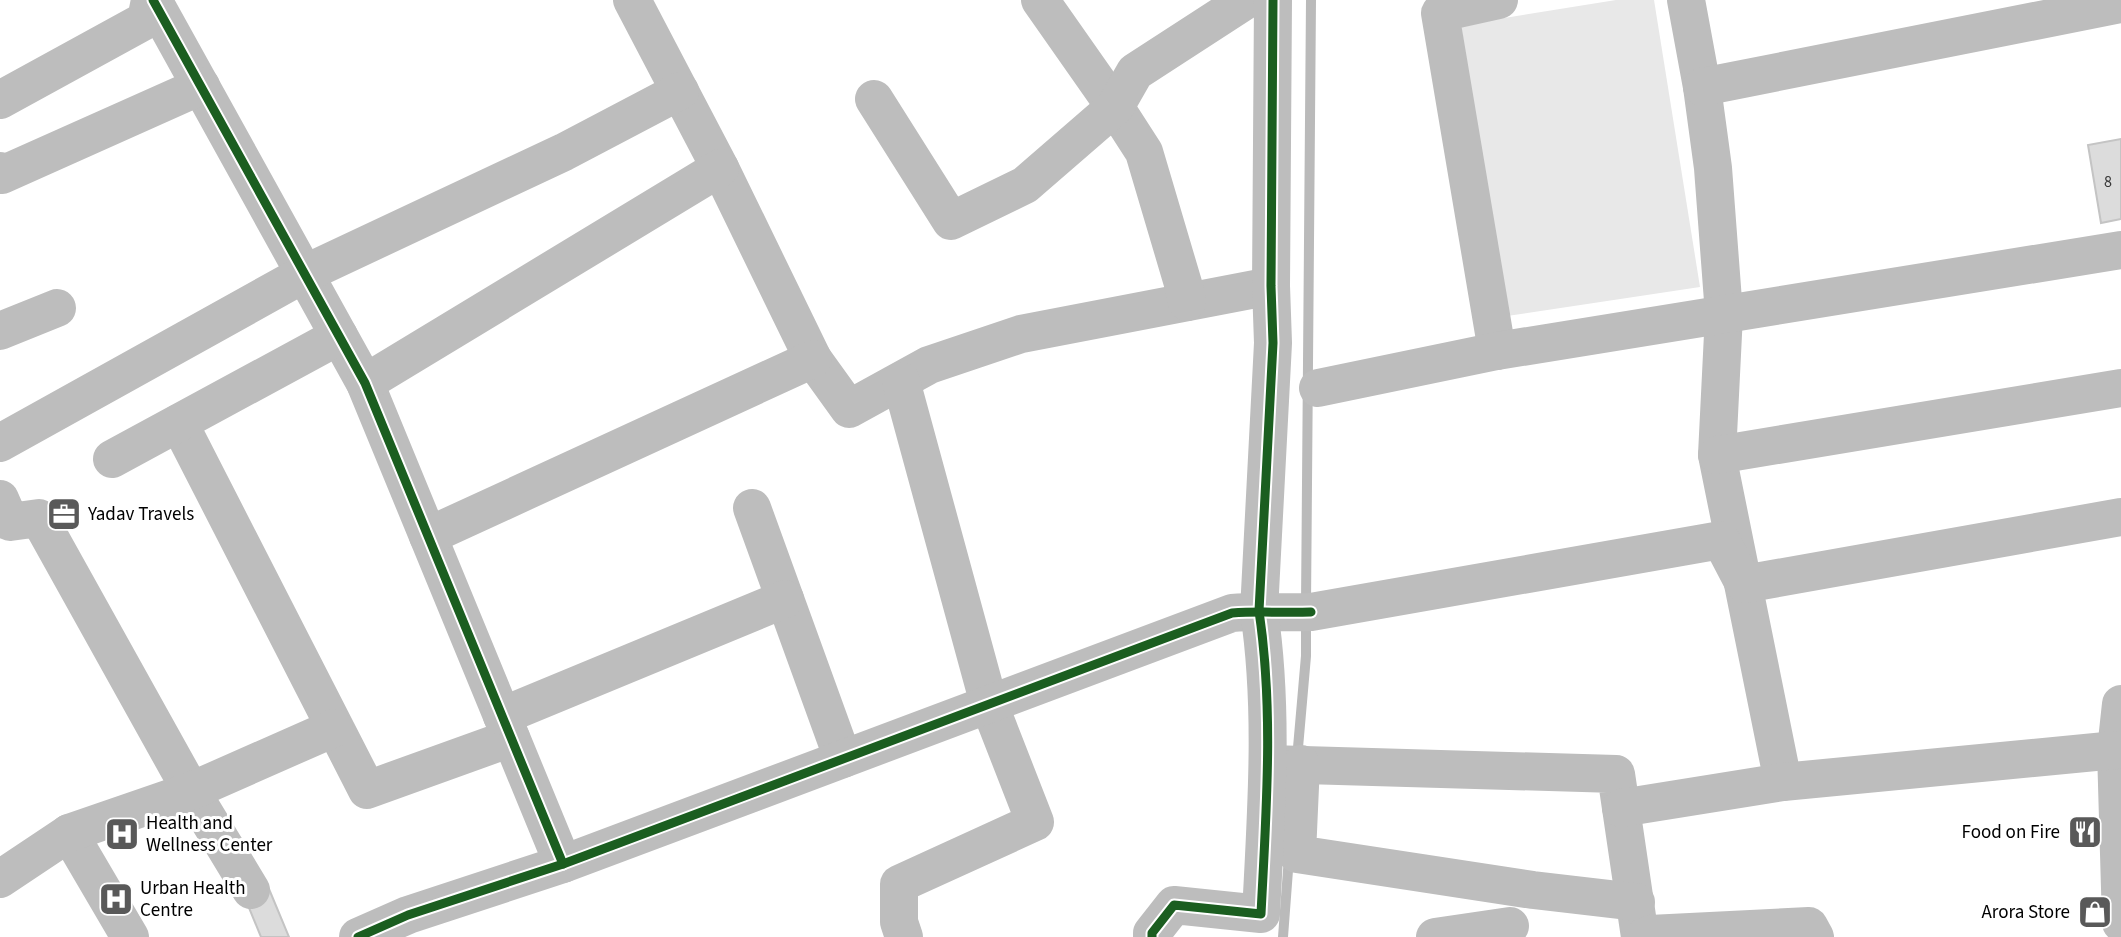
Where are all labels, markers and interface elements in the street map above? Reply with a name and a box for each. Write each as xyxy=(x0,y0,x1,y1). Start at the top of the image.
house number: 8 xyxy=(2104,171,2112,193)
office icon: Yadav Travels xyxy=(45,495,83,533)
place label: Yadav Travels xyxy=(87,501,194,528)
place label: Health and Wellness Center xyxy=(146,810,273,859)
restaurant icon: Food on Fire xyxy=(2066,813,2104,851)
hospital icon: Health and Wellness Center xyxy=(103,815,141,853)
place label: Food on Fire xyxy=(1962,819,2060,846)
place label: Urban Health Centre xyxy=(140,875,246,924)
hospital icon: Urban Health Centre xyxy=(97,880,135,918)
shop icon: Arora Store xyxy=(2076,893,2114,931)
place label: Arora Store xyxy=(1981,899,2070,926)

